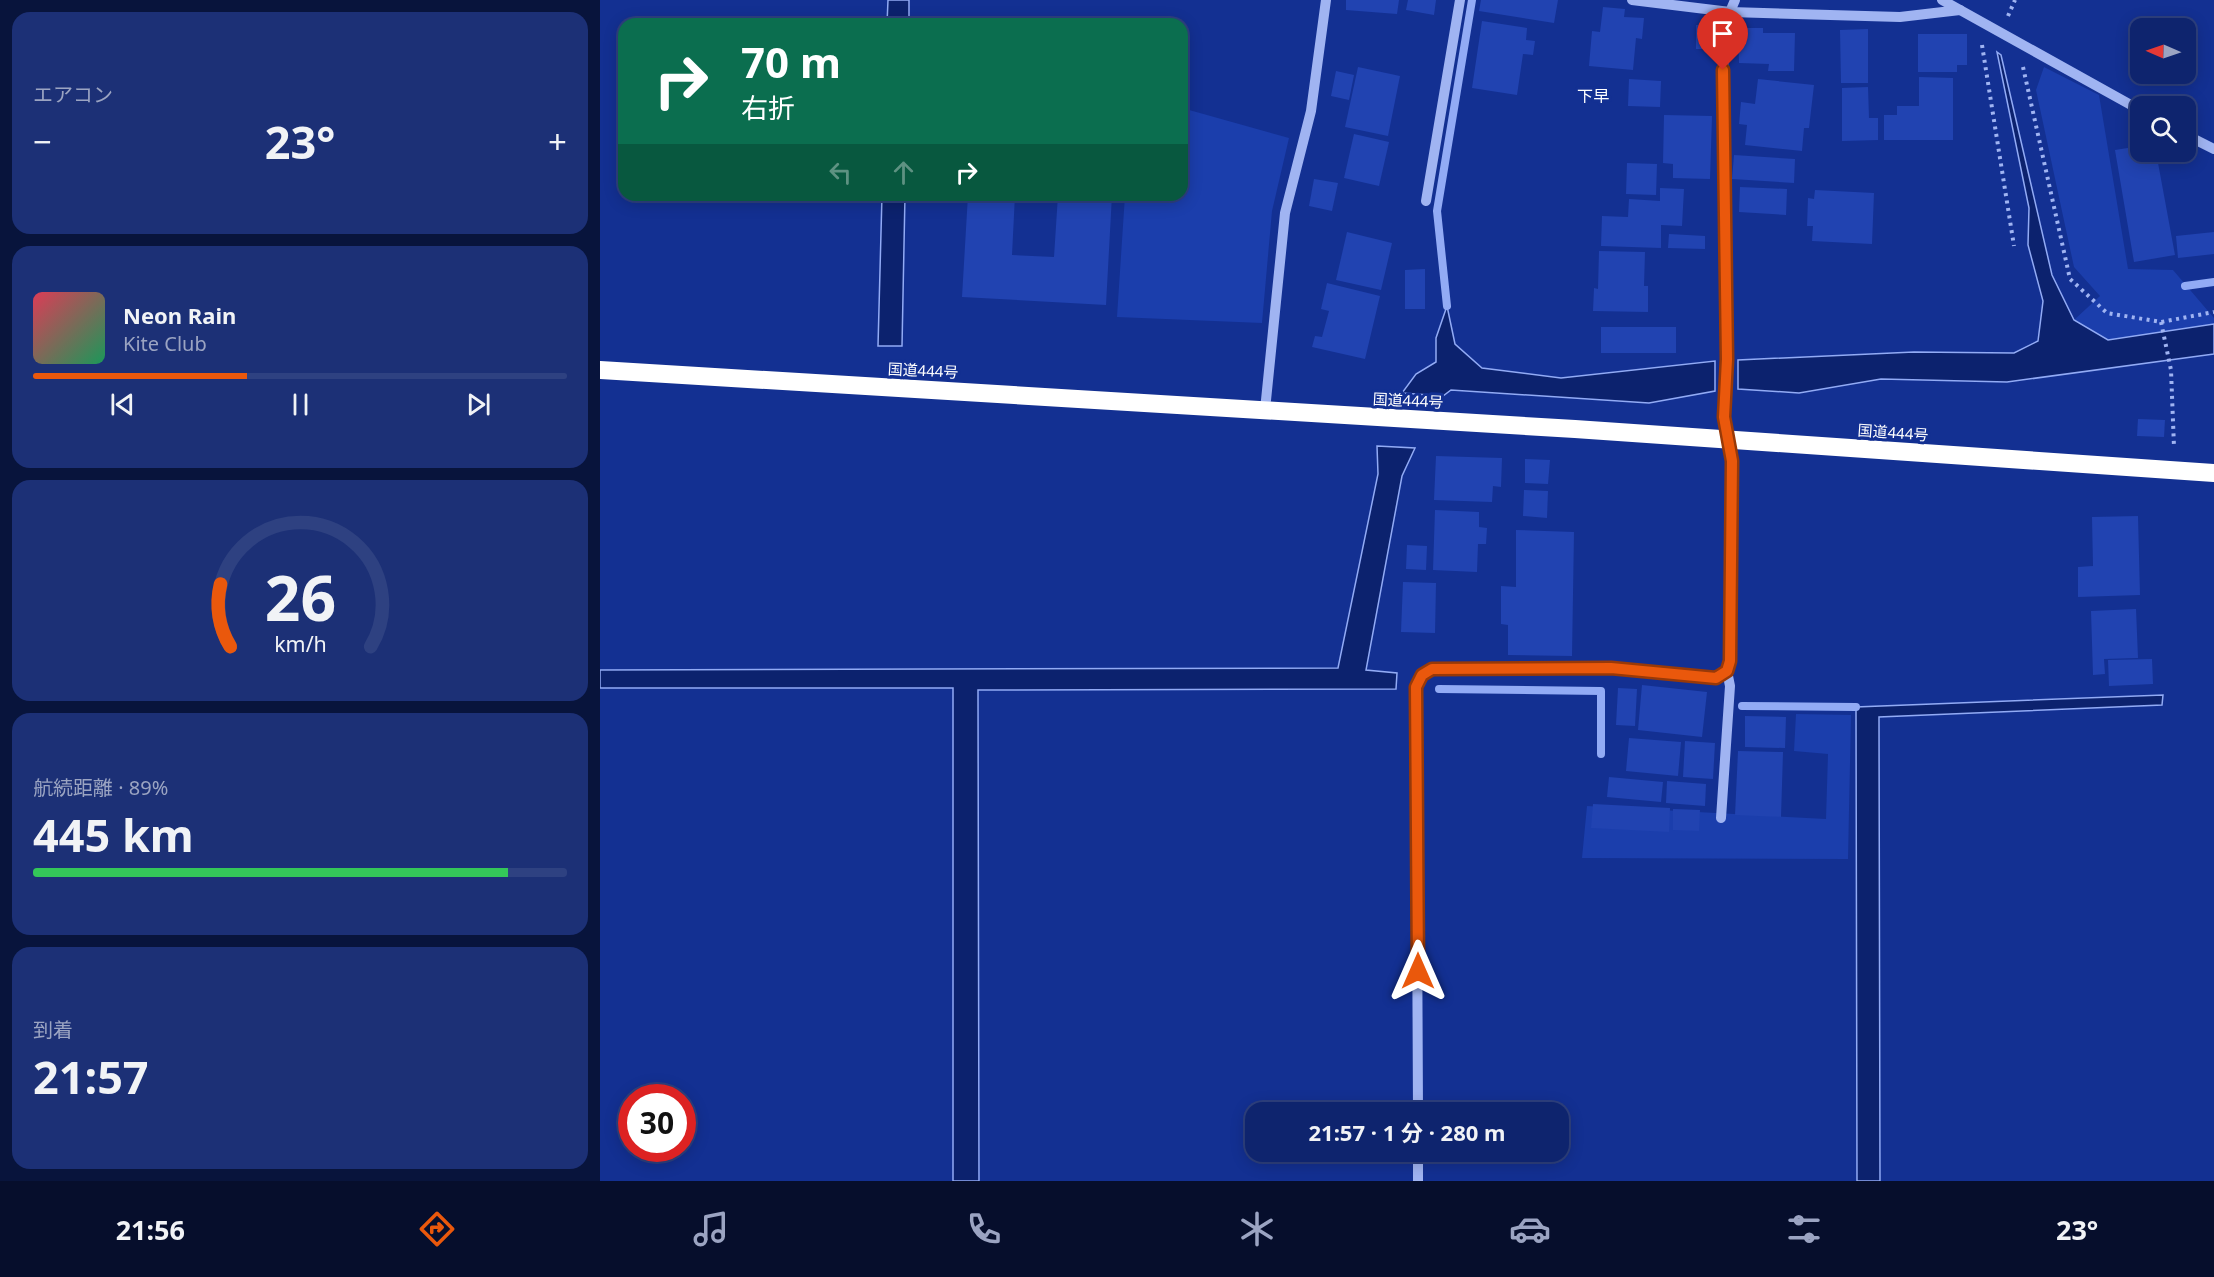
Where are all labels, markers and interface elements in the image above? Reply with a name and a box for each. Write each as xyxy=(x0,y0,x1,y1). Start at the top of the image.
pin xyxy=(1697,8,1748,70)
icon: arrive xyxy=(1706,17,1739,50)
north arrow xyxy=(2130,18,2196,84)
map controls xyxy=(2130,18,2196,162)
text: 70 m xyxy=(741,33,841,90)
icon: right xyxy=(642,42,720,120)
text: エアコン xyxy=(33,81,113,108)
district label: 下早 xyxy=(1577,85,1609,107)
text: 右折 xyxy=(741,89,795,126)
button: search xyxy=(2130,96,2196,162)
text: 23° xyxy=(265,111,335,172)
text: − xyxy=(33,119,52,164)
text: + xyxy=(548,119,567,164)
icon: left xyxy=(824,156,857,189)
icon: ahead xyxy=(887,156,920,189)
icon: right xyxy=(950,156,983,189)
text: Neon Rain xyxy=(123,300,236,330)
text: Kite Club xyxy=(123,330,207,357)
street label: 国道444号 xyxy=(887,358,959,382)
icon: previous xyxy=(106,388,139,421)
icon: pause xyxy=(284,388,317,421)
icon: next xyxy=(462,388,495,421)
street label: 国道444号 xyxy=(1372,388,1444,412)
street label: 国道444号 xyxy=(1857,420,1929,444)
text: 26 xyxy=(264,555,336,640)
text: km/h xyxy=(274,630,326,659)
text: 航続距離 · 89% xyxy=(33,774,168,801)
text: 445 km xyxy=(33,804,194,865)
position arrow xyxy=(1386,939,1450,1003)
text: 到着 xyxy=(33,1016,73,1043)
text: 21:57 xyxy=(33,1046,149,1107)
speed limit sign: 30 xyxy=(618,1084,696,1162)
text: 21:57 · 1 分 · 280 m xyxy=(1309,1117,1506,1147)
icon: directions xyxy=(416,1208,458,1250)
icon: music xyxy=(690,1208,732,1250)
icon: phone xyxy=(963,1208,1005,1250)
icon: climate xyxy=(1236,1208,1278,1250)
icon: car xyxy=(1509,1208,1551,1250)
icon: filters xyxy=(1783,1208,1825,1250)
text: 21:56 xyxy=(116,1211,185,1248)
text: 23° xyxy=(2056,1211,2098,1248)

